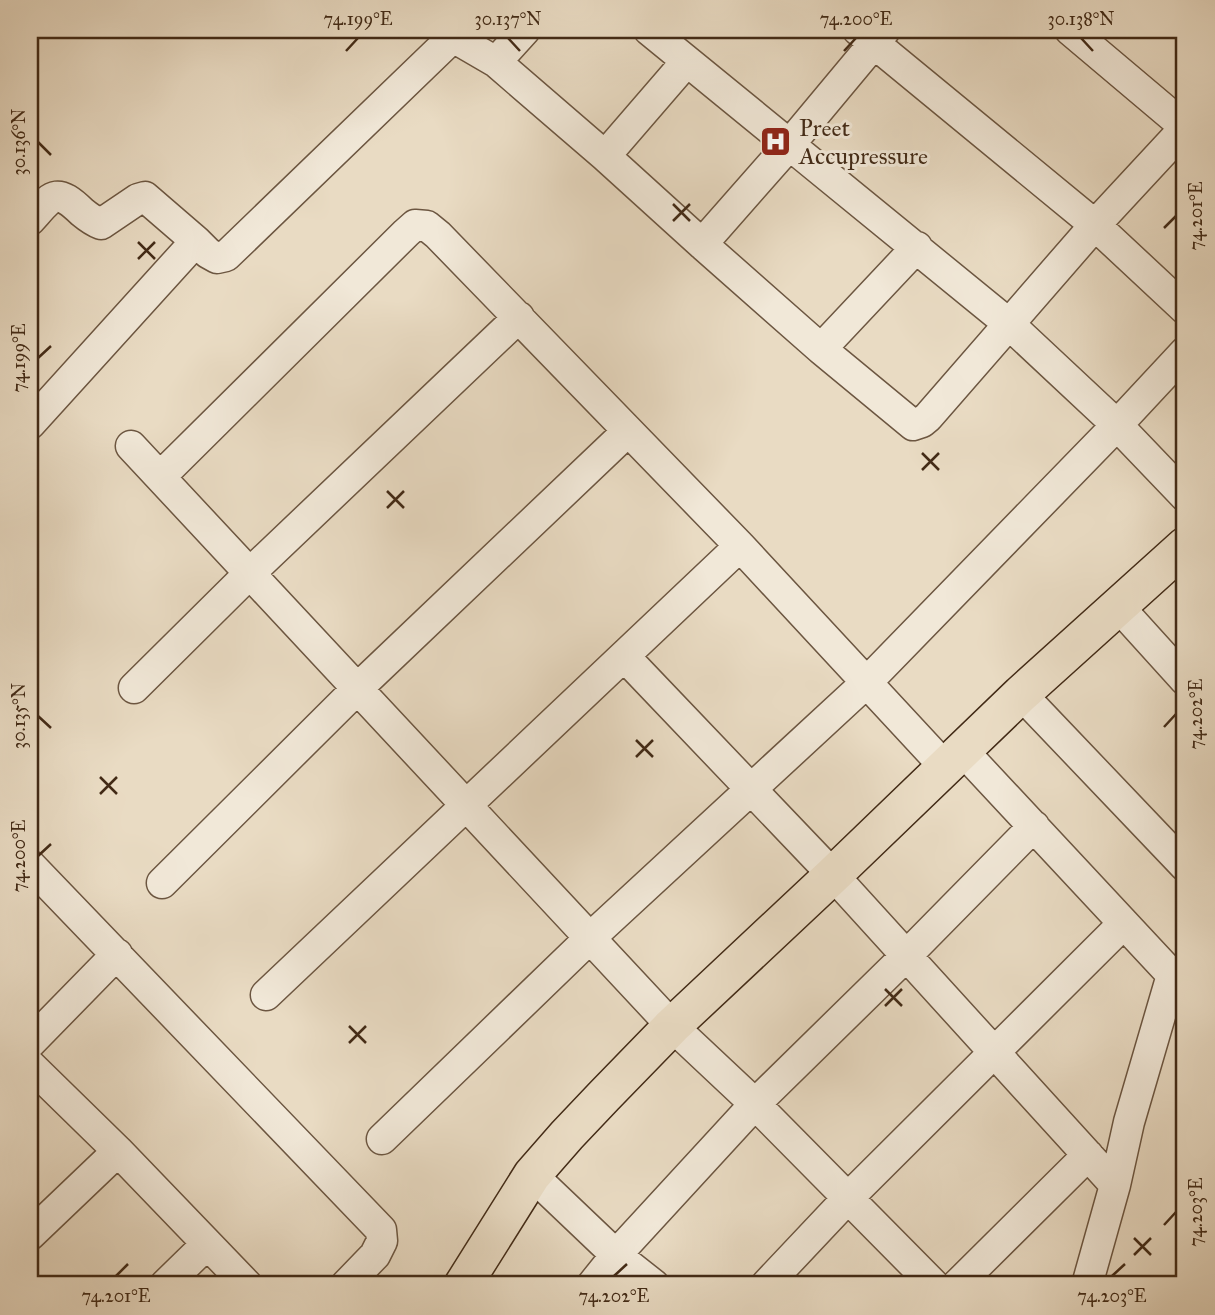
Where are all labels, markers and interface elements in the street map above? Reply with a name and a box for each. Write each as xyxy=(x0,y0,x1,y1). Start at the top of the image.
text: 74.199°E xyxy=(323,8,393,30)
text: 30.137°N xyxy=(474,8,542,30)
text: 74.200°E xyxy=(820,8,892,30)
text: 30.138°N xyxy=(1047,8,1115,30)
text: 30.136°N xyxy=(8,109,30,175)
place label: Preet Accupressure xyxy=(798,113,928,171)
hospital icon: Preet Accupressure xyxy=(759,125,793,159)
text: 74.201°E xyxy=(1185,181,1207,251)
text: 74.199°E xyxy=(8,323,30,393)
text: 74.202°E xyxy=(1185,678,1207,750)
text: 30.135°N xyxy=(8,683,30,749)
text: 74.200°E xyxy=(8,820,30,892)
text: 74.203°E xyxy=(1185,1177,1207,1247)
text: 74.201°E xyxy=(81,1285,151,1307)
text: 74.202°E xyxy=(578,1285,650,1307)
text: 74.203°E xyxy=(1077,1285,1147,1307)

